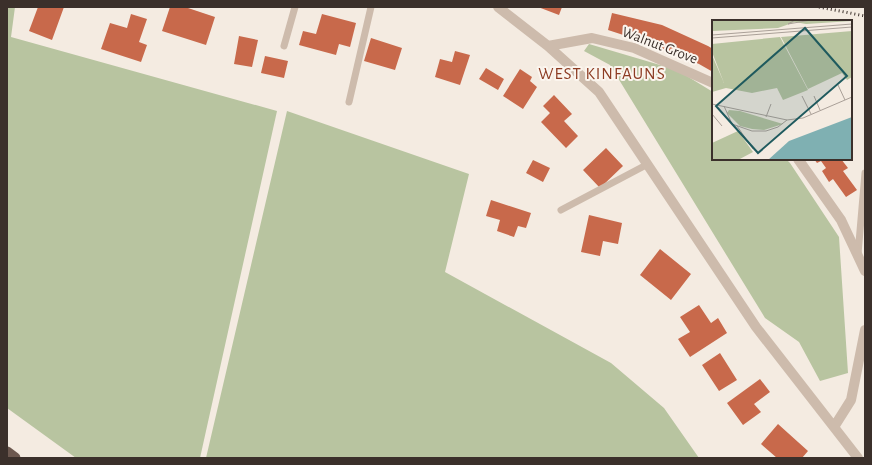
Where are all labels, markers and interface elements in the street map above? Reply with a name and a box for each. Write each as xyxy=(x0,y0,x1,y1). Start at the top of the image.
inset map xyxy=(712,20,852,160)
street label: Walnut Grove xyxy=(620,24,700,67)
district label: WEST KINFAUNS xyxy=(538,65,666,82)

